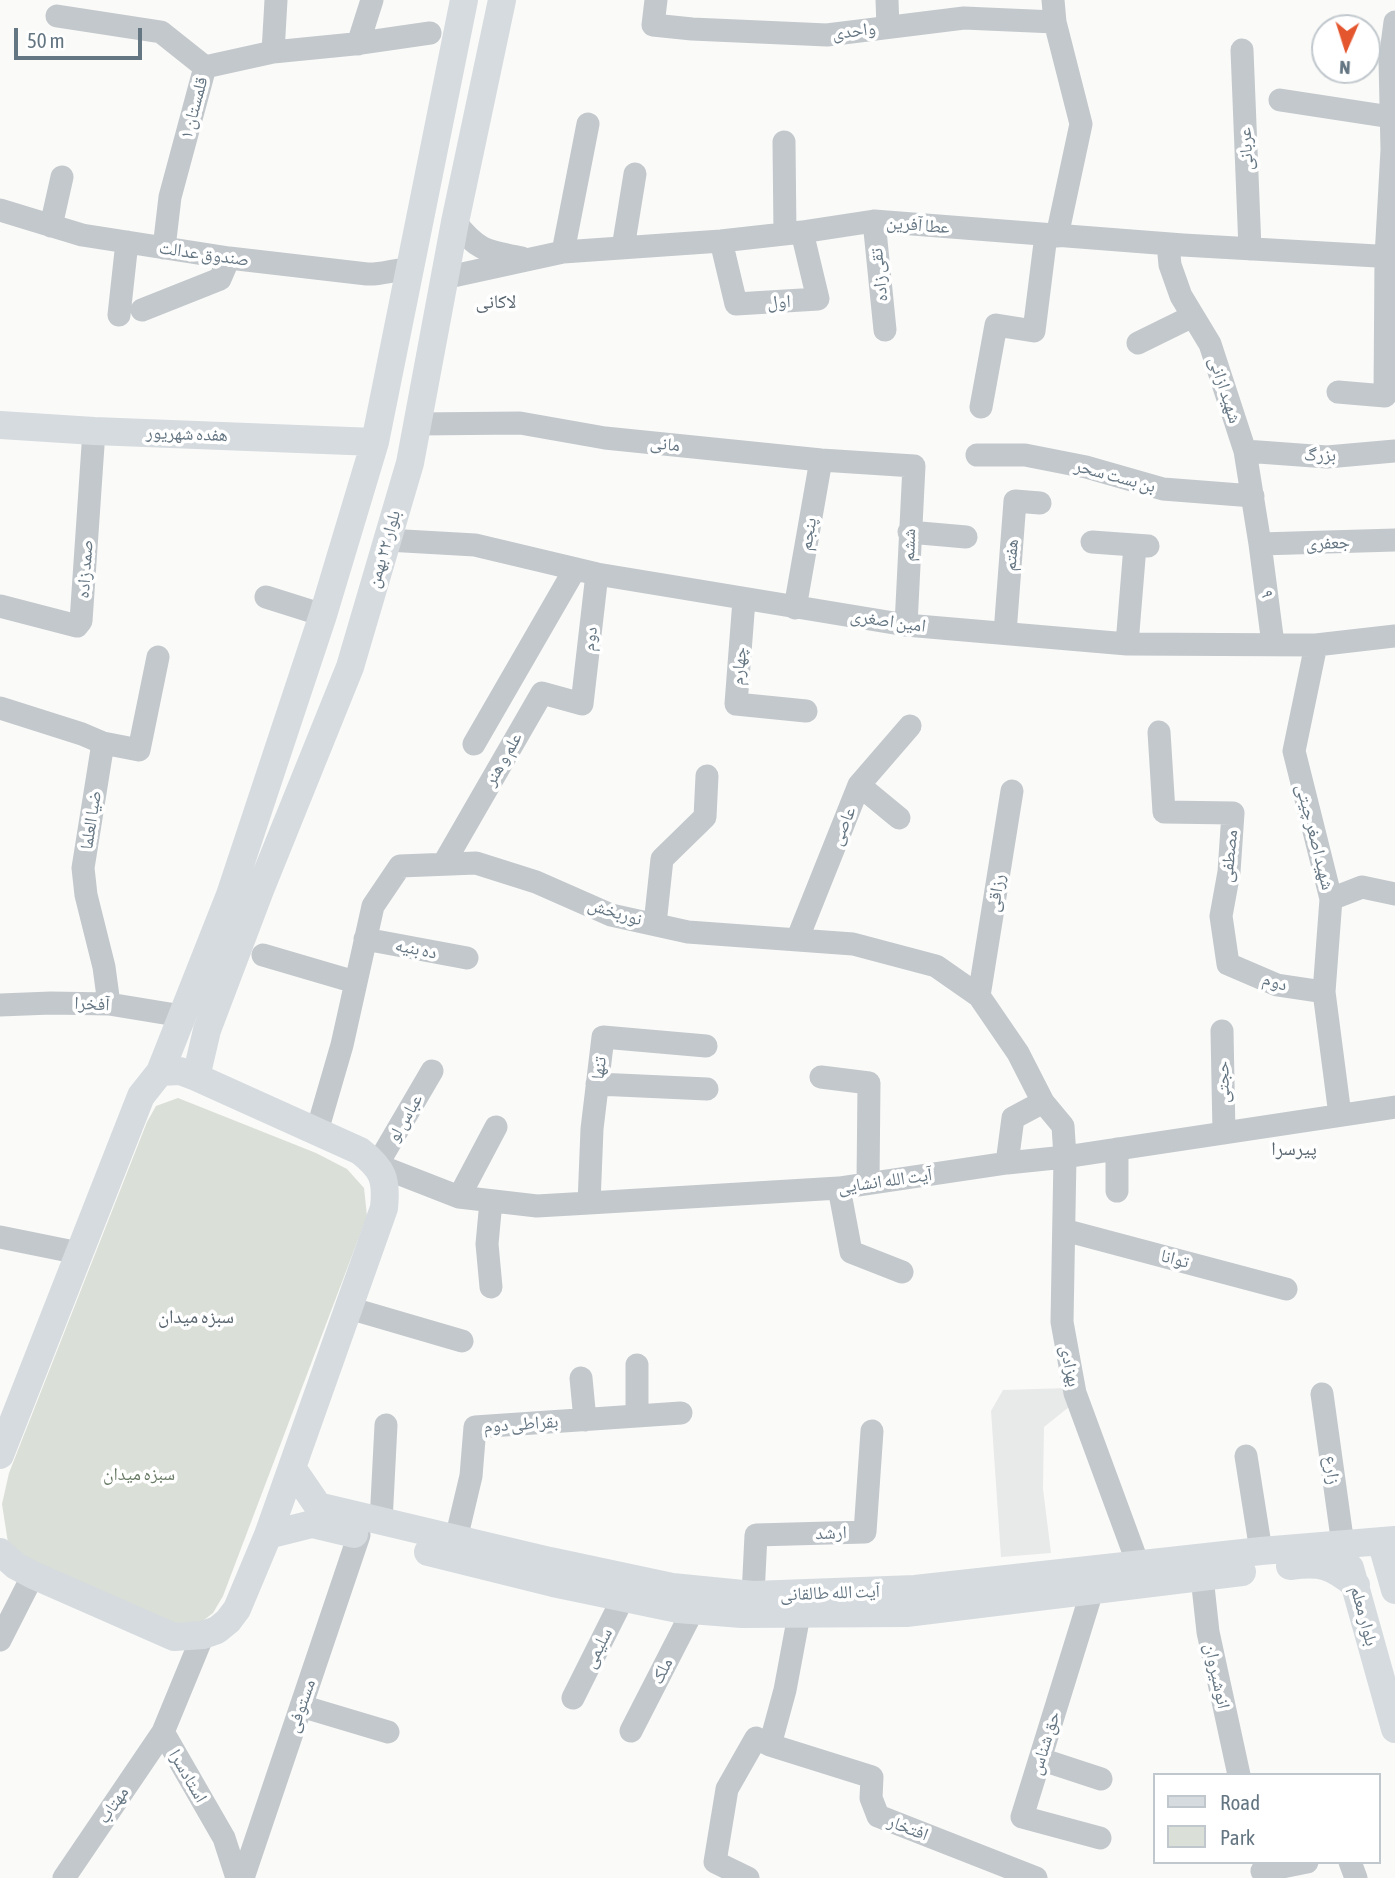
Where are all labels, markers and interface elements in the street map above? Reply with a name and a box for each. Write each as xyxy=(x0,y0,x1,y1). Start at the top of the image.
scale bar xyxy=(18,14,145,58)
north arrow xyxy=(1311,14,1381,84)
street label: واحدی xyxy=(831,18,877,44)
text: 50 m xyxy=(27,28,65,52)
text: N xyxy=(1339,57,1351,79)
street label: قلمستان ۱ xyxy=(175,75,213,141)
street label: عربانی xyxy=(1234,127,1258,171)
street label: عطا آفرین xyxy=(886,211,950,239)
street label: صندوق عدالت xyxy=(157,237,251,271)
street label: تقی زاده xyxy=(865,247,893,303)
district label: لاکانی xyxy=(476,291,516,313)
street label: اول xyxy=(767,291,791,313)
street label: شهید ازانی xyxy=(1204,354,1246,426)
street label: هفده شهریور xyxy=(146,422,228,446)
street label: مانی xyxy=(649,432,681,456)
street label: بزرگ xyxy=(1304,444,1336,466)
street label: بن بست سحر xyxy=(1072,455,1158,497)
street label: بلوار ۲۲ بهمن xyxy=(363,508,405,590)
street label: پنجم xyxy=(795,516,821,552)
street label: ششم xyxy=(898,528,920,562)
street label: جعفری xyxy=(1306,531,1350,555)
street label: هفتم xyxy=(999,538,1023,572)
street label: صمد زاده xyxy=(72,539,98,599)
street label: ۹ xyxy=(1256,589,1278,599)
street label: امین اصغری xyxy=(849,605,927,637)
street label: دوم xyxy=(578,626,602,652)
street label: چهارم xyxy=(727,646,751,686)
street label: علم و هنر xyxy=(479,728,527,790)
street label: شهید اصغر چیتی xyxy=(1291,782,1339,892)
street label: ضیا العلما xyxy=(76,789,106,851)
street label: عاصی xyxy=(825,803,861,849)
street label: مصطفی xyxy=(1215,829,1243,883)
street label: رزاقی xyxy=(982,872,1010,914)
street label: نوربخش xyxy=(585,894,645,930)
street label: ده بنیه xyxy=(393,934,439,964)
street label: دوم xyxy=(1260,968,1290,996)
street label: آفخرا xyxy=(74,992,110,1016)
street label: تنها xyxy=(587,1055,611,1081)
street label: حجتی xyxy=(1212,1061,1234,1103)
street label: عباس لو xyxy=(383,1090,427,1146)
district label: پیرسرا xyxy=(1271,1138,1317,1160)
street label: آیت الله انشایی xyxy=(836,1164,934,1198)
street label: توانا xyxy=(1158,1245,1192,1273)
district label: سبزه میدان xyxy=(158,1306,234,1328)
street label: بهزادی xyxy=(1055,1343,1085,1389)
street label: بقراطی دوم xyxy=(483,1411,559,1437)
street label: زارع xyxy=(1320,1454,1344,1486)
park label: سبزه میدان xyxy=(103,1463,175,1485)
street label: ارشد xyxy=(815,1522,847,1544)
street label: آیت الله طالقانی xyxy=(780,1580,880,1606)
street label: بلوار معلم xyxy=(1346,1584,1382,1648)
street label: سلیمی xyxy=(579,1624,617,1672)
street label: انوشیروان xyxy=(1200,1641,1234,1711)
street label: ملک xyxy=(646,1654,678,1688)
street label: مستوفی xyxy=(282,1676,320,1736)
street label: حق شناس xyxy=(1025,1709,1065,1777)
street label: استادسرا xyxy=(164,1745,212,1807)
legend xyxy=(1154,1773,1381,1864)
street label: مهتاب xyxy=(93,1782,133,1828)
text: Road xyxy=(1220,1790,1260,1814)
street label: افتخار xyxy=(885,1810,931,1846)
text: Park xyxy=(1220,1825,1255,1849)

